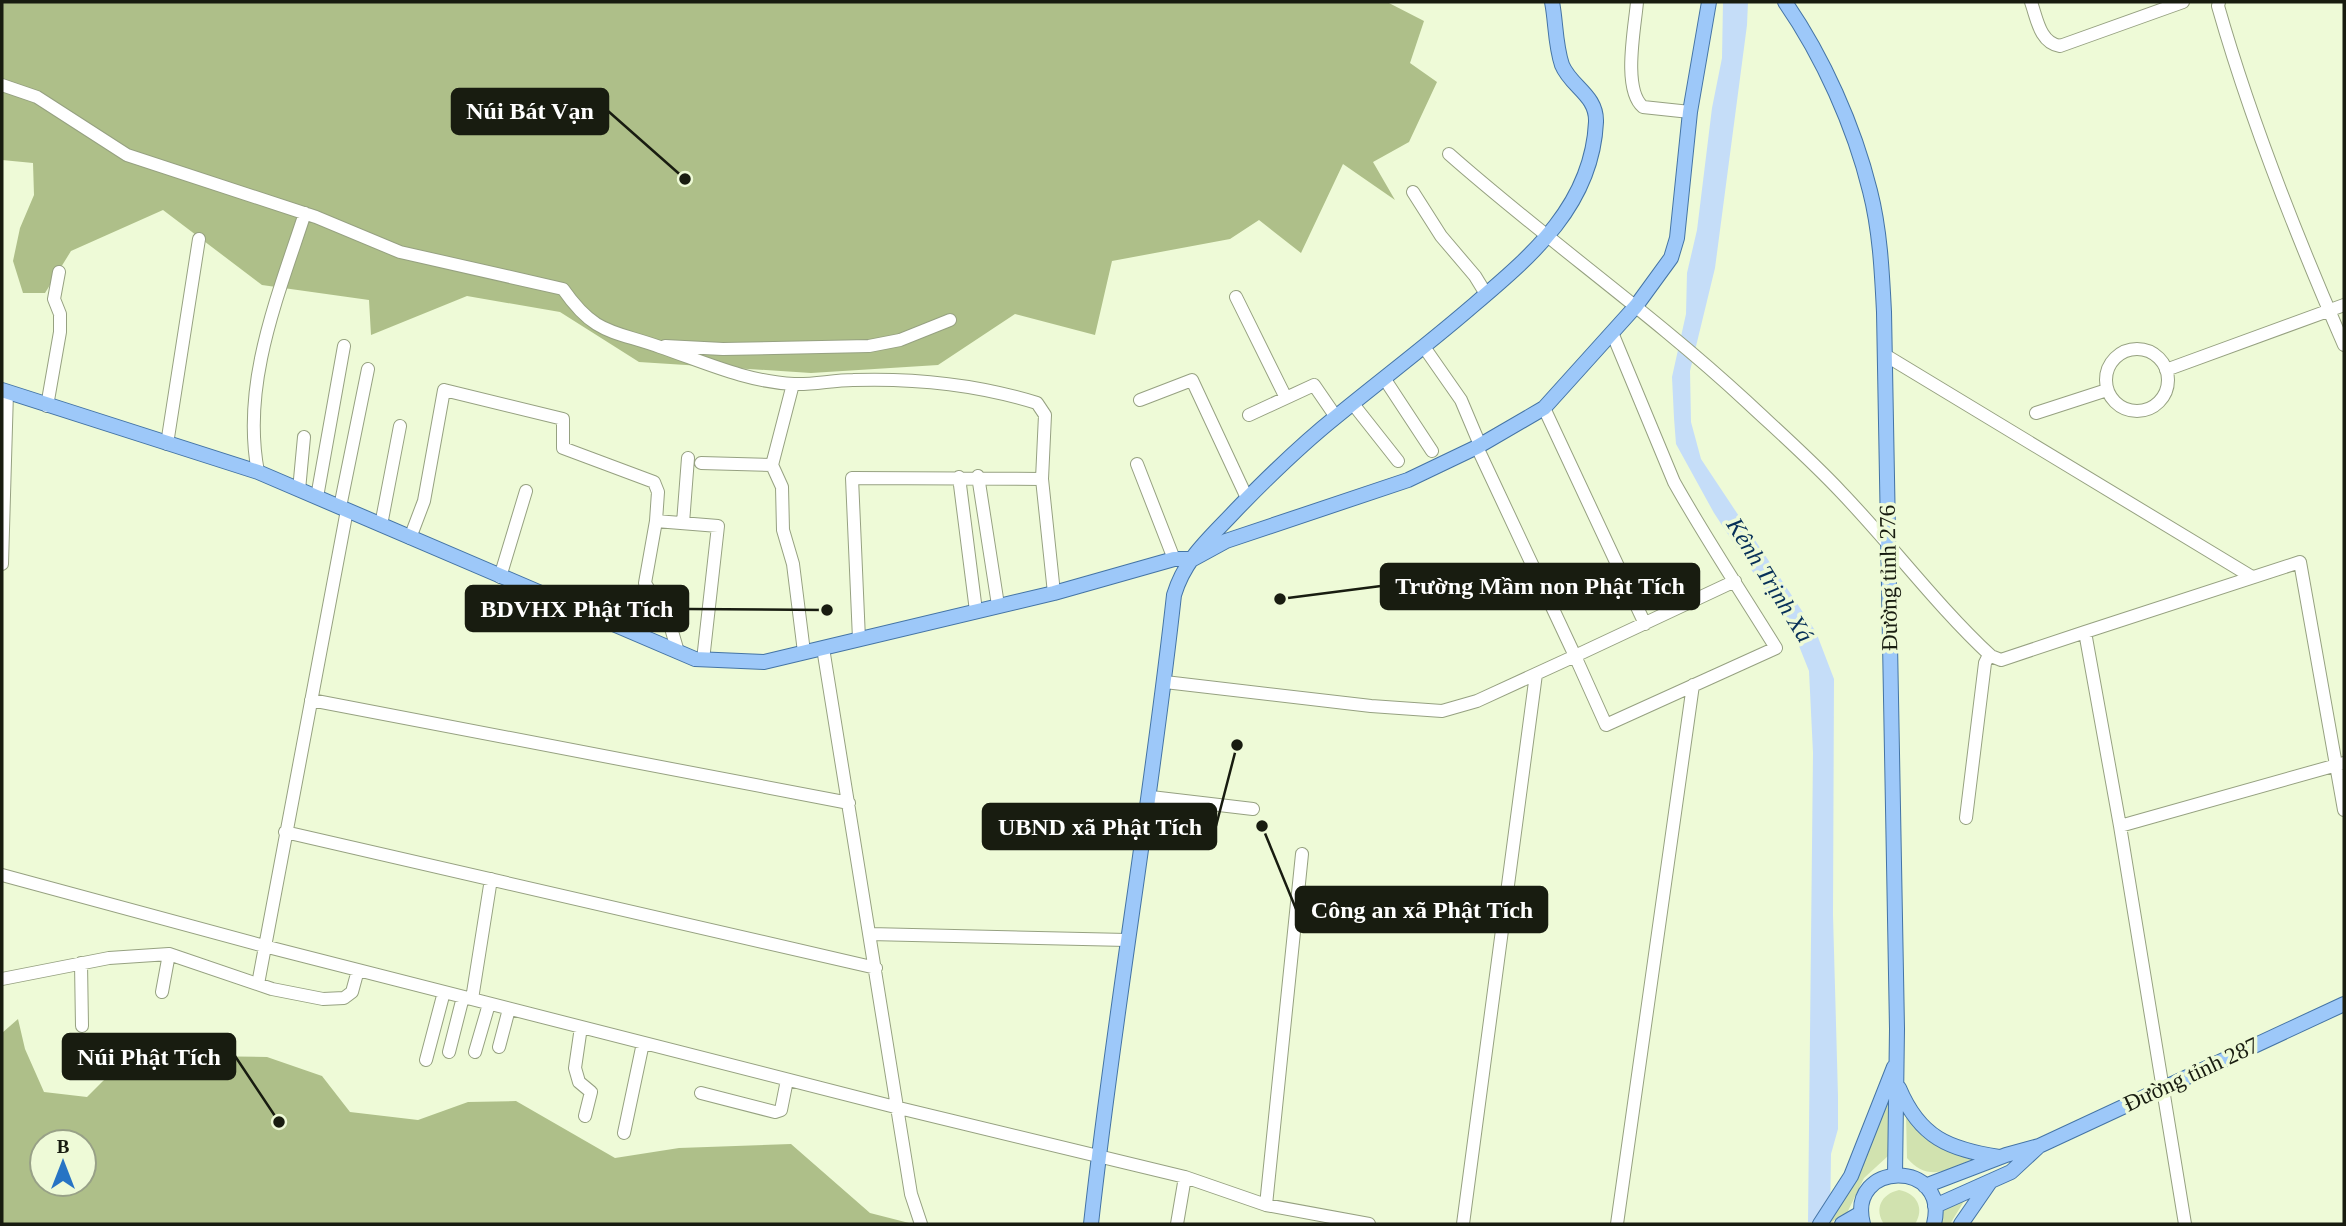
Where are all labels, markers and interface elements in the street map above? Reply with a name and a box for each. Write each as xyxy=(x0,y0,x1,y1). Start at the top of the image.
callout: Núi Bát Vạn xyxy=(452,89,608,134)
text: Núi Bát Vạn xyxy=(466,98,594,124)
street label: Đường tỉnh 276 xyxy=(1875,505,1902,651)
water label: Kênh Trịnh Xá xyxy=(1721,512,1818,647)
callout: Trường Mầm non Phật Tích xyxy=(1381,564,1699,609)
text: Trường Mầm non Phật Tích xyxy=(1395,573,1685,599)
callout: BDVHX Phật Tích xyxy=(466,586,688,631)
text: BDVHX Phật Tích xyxy=(481,596,673,622)
callout: UBND xã Phật Tích xyxy=(983,804,1216,849)
text: UBND xã Phật Tích xyxy=(998,814,1202,840)
callout: Công an xã Phật Tích xyxy=(1296,887,1547,932)
text: Công an xã Phật Tích xyxy=(1311,897,1533,923)
street label: Đường tỉnh 287 xyxy=(2120,1032,2263,1117)
callout: Núi Phật Tích xyxy=(63,1034,235,1079)
text: Núi Phật Tích xyxy=(77,1044,221,1070)
north arrow xyxy=(28,1128,98,1198)
text: B xyxy=(57,1136,70,1157)

